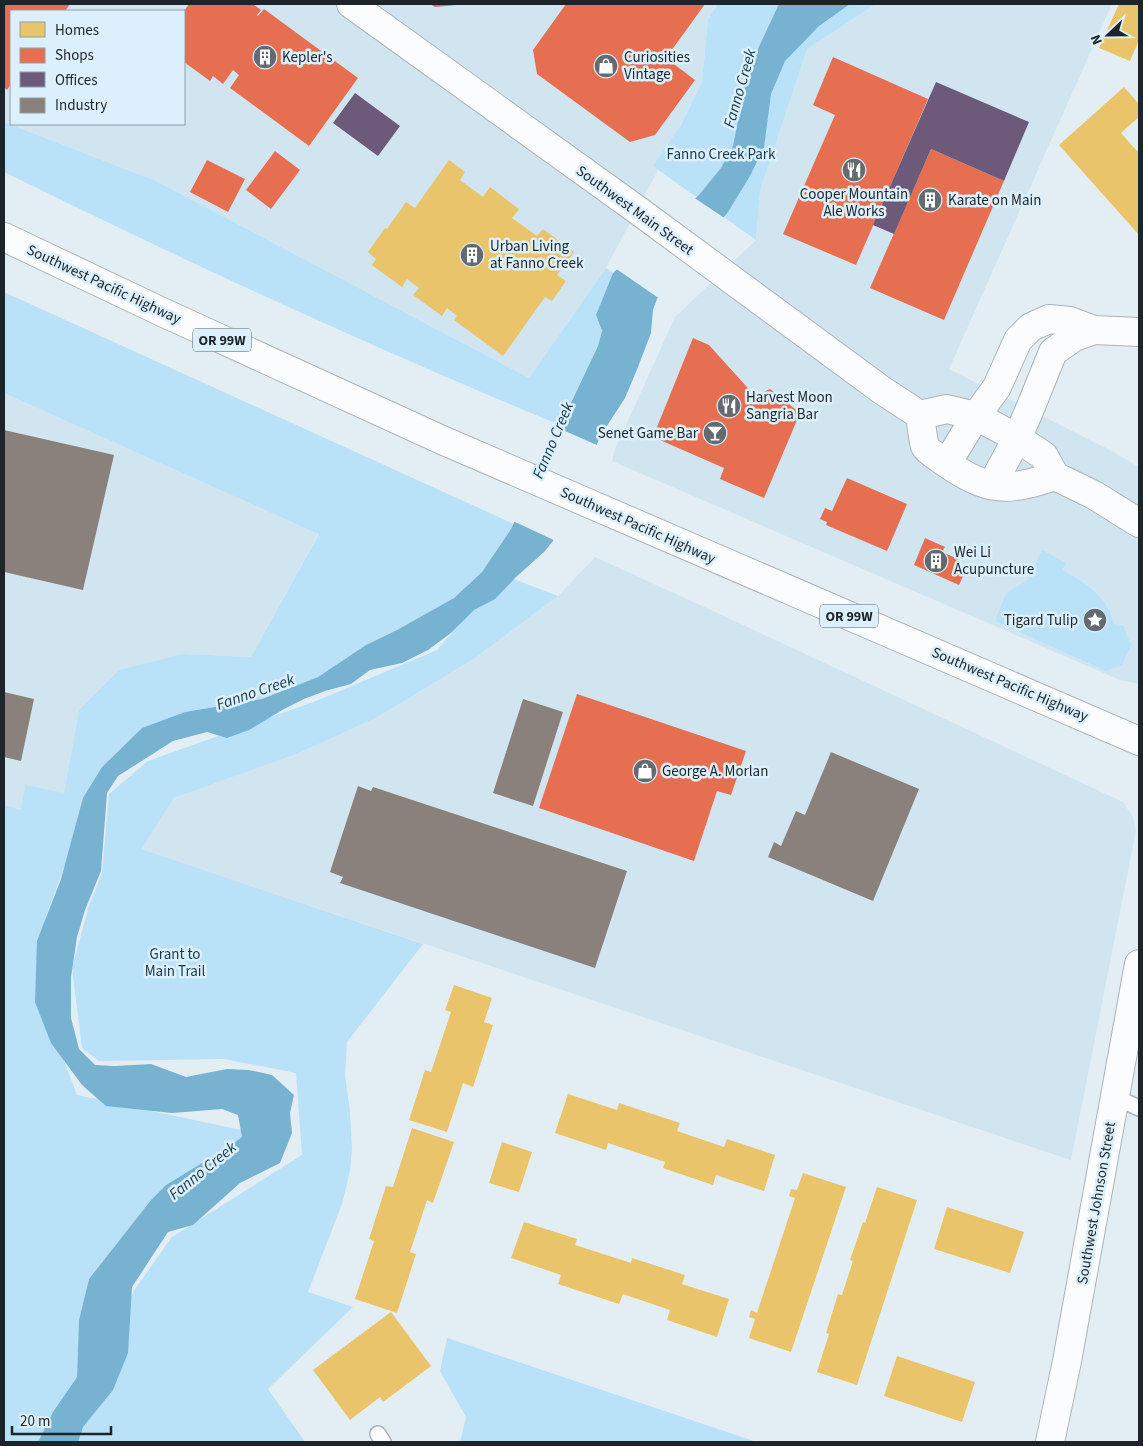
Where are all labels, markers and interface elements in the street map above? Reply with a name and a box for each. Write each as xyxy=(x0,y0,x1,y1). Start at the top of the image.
legend xyxy=(10,10,185,125)
north arrow xyxy=(1083,10,1133,60)
text: Homes xyxy=(55,20,99,41)
text: N xyxy=(1086,31,1108,48)
building icon: Kepler's xyxy=(252,44,278,70)
text: Shops xyxy=(55,45,94,66)
water label: Fanno Creek xyxy=(718,46,762,130)
place label: Kepler's xyxy=(282,47,333,68)
place label: Curiosities Vintage xyxy=(624,47,690,85)
shop icon: Curiosities Vintage xyxy=(593,53,619,79)
text: Offices xyxy=(55,70,98,91)
text: Industry xyxy=(55,95,107,116)
park label: Fanno Creek Park xyxy=(667,144,776,165)
restaurant icon: Cooper Mountain Ale Works xyxy=(841,157,867,183)
street label: Southwest Main Street xyxy=(572,161,698,260)
place label: Cooper Mountain Ale Works xyxy=(800,184,908,222)
building icon: Karate on Main xyxy=(917,187,943,213)
place label: Karate on Main xyxy=(948,190,1041,211)
place label: Urban Living at Fanno Creek xyxy=(490,236,584,274)
street label: Southwest Pacific Highway xyxy=(23,239,184,329)
building icon: Urban Living at Fanno Creek xyxy=(459,242,485,268)
road number: OR 99W xyxy=(193,328,251,352)
place label: Harvest Moon Sangria Bar xyxy=(746,387,833,425)
restaurant icon: Harvest Moon Sangria Bar xyxy=(716,393,742,419)
water label: Fanno Creek xyxy=(527,398,579,482)
bar icon: Senet Game Bar xyxy=(702,420,728,446)
place label: Senet Game Bar xyxy=(598,423,699,444)
street label: Southwest Pacific Highway xyxy=(557,482,719,569)
place label: Wei Li Acupuncture xyxy=(954,542,1034,580)
building icon: Wei Li Acupuncture xyxy=(923,548,949,574)
road number: OR 99W xyxy=(820,604,878,628)
place icon: Tigard Tulip xyxy=(1082,607,1108,633)
place label: Tigard Tulip xyxy=(1004,610,1078,631)
street label: Southwest Pacific Highway xyxy=(928,642,1091,727)
water label: Fanno Creek xyxy=(213,668,298,716)
shop icon: George A. Morlan xyxy=(632,758,658,784)
place label: George A. Morlan xyxy=(662,761,768,782)
park label: Grant to Main Trail xyxy=(145,944,205,982)
street label: Southwest Johnson Street xyxy=(1072,1120,1121,1286)
water label: Fanno Creek xyxy=(164,1136,241,1205)
scale bar xyxy=(12,1404,111,1436)
text: 20 m xyxy=(20,1411,50,1432)

